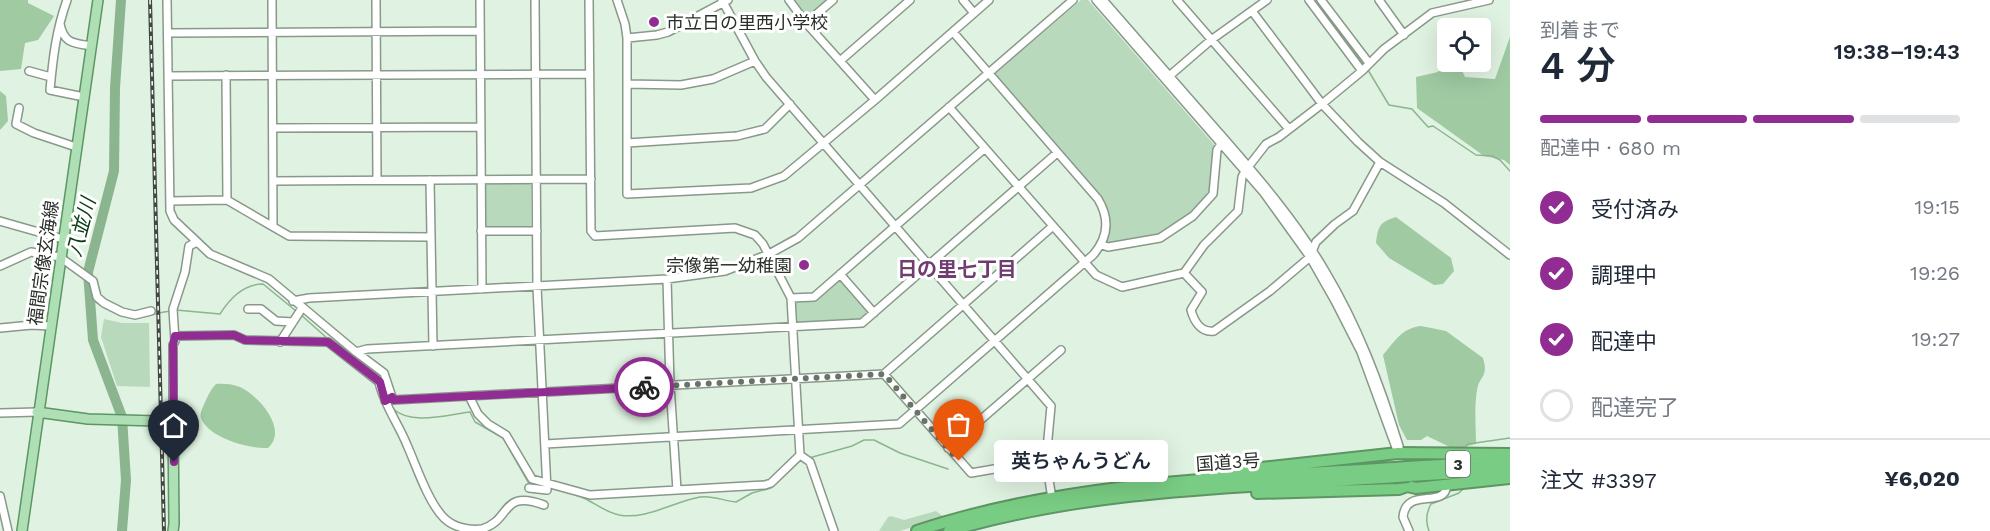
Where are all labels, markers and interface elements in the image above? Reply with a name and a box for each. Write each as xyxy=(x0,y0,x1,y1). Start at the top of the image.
place label: 市立日の里西小学校 xyxy=(666,12,828,33)
marker: 市立日の里西小学校 xyxy=(647,15,661,29)
map controls xyxy=(1437,18,1491,72)
button: locate xyxy=(1437,18,1491,72)
text: 到着まで xyxy=(1540,18,1620,42)
text: 19:38–19:43 xyxy=(1834,39,1960,64)
text: 4 分 xyxy=(1540,43,1616,88)
text: 配達中 · 680 m xyxy=(1540,136,1681,160)
icon: check xyxy=(1540,191,1573,224)
water label: 八並川 xyxy=(62,193,101,259)
text: 19:15 xyxy=(1915,195,1960,219)
text: 受付済み xyxy=(1591,197,1679,222)
street label: 福間宗像玄海線 xyxy=(24,199,62,327)
place label: 宗像第一幼稚園 xyxy=(666,255,792,276)
district label: 日の里七丁目 xyxy=(897,257,1017,281)
icon: check xyxy=(1540,257,1573,290)
marker: 宗像第一幼稚園 xyxy=(797,258,811,272)
text: 19:26 xyxy=(1910,261,1960,285)
text: 調理中 xyxy=(1591,263,1657,288)
icon: check xyxy=(1540,323,1573,356)
text: 19:27 xyxy=(1911,327,1960,351)
text: 配達中 xyxy=(1591,329,1657,354)
courier xyxy=(614,357,674,417)
icon: bike xyxy=(628,371,661,404)
text: 配達完了 xyxy=(1591,395,1679,420)
pin xyxy=(933,399,984,461)
pin xyxy=(148,400,199,462)
icon: bag xyxy=(942,408,975,441)
icon: home xyxy=(157,409,190,442)
callout: 英ちゃんうどん xyxy=(995,440,1169,482)
text: 英ちゃんうどん xyxy=(1011,449,1151,473)
street label: 国道3号 xyxy=(1195,449,1261,475)
road number: 3 xyxy=(1446,451,1470,477)
text: ¥6,020 xyxy=(1884,466,1960,491)
text: 注文 #3397 xyxy=(1540,468,1657,493)

